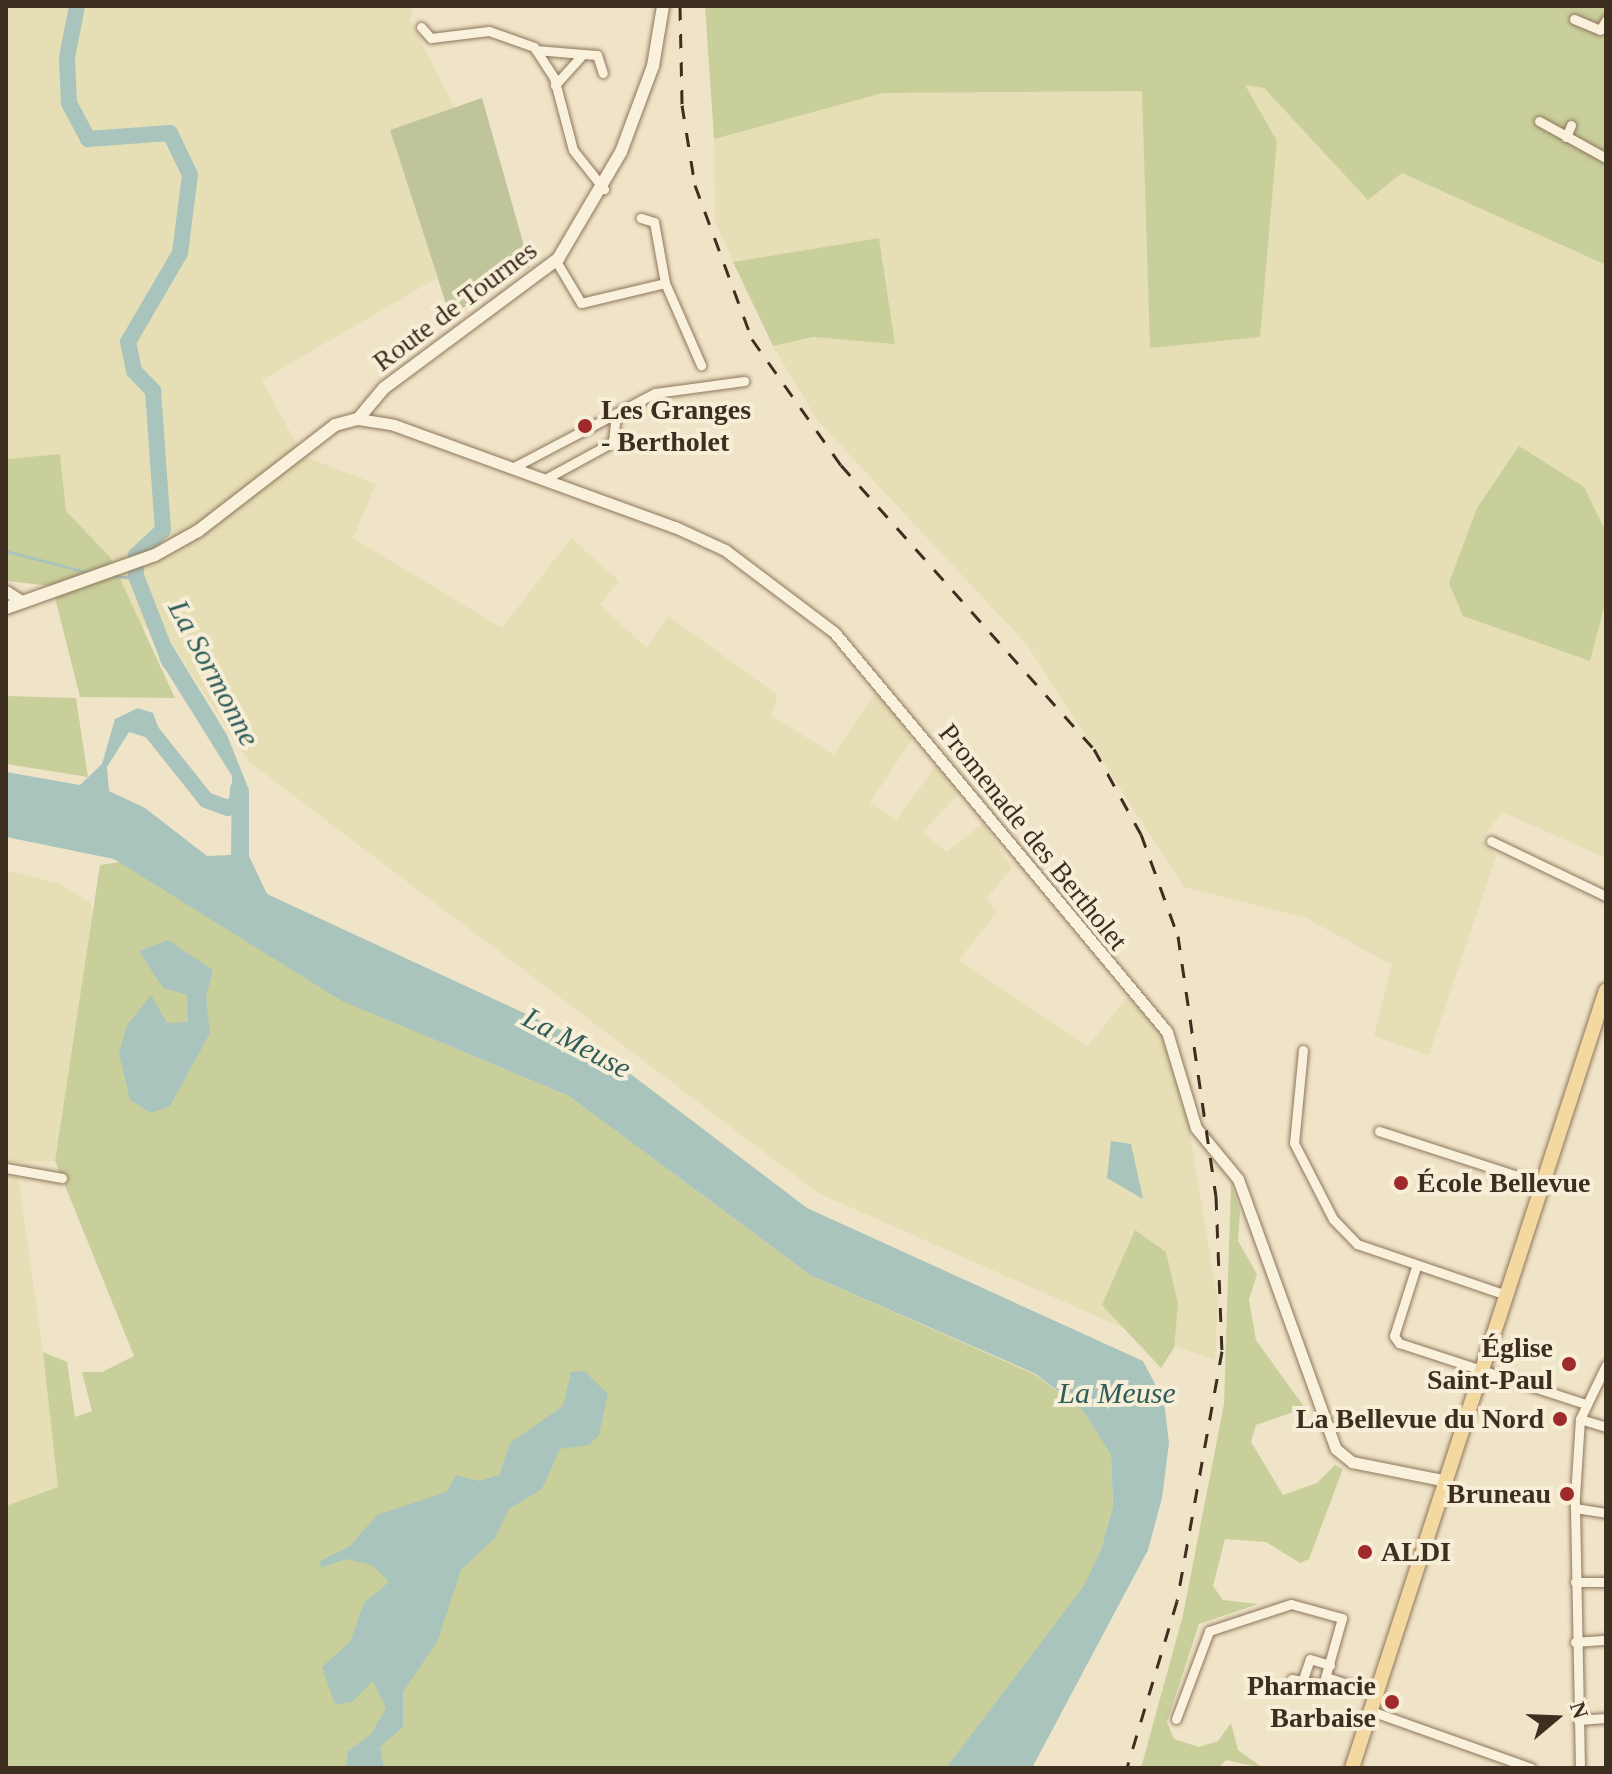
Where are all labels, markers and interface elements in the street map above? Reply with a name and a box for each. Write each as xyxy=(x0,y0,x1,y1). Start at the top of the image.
street label: Route de Tournes xyxy=(366,233,544,379)
place label: Les Granges - Bertholet xyxy=(601,393,751,459)
marker: Les Granges - Bertholet xyxy=(576,417,594,435)
water label: La Sormonne xyxy=(160,594,268,752)
street label: Promenade des Bertholet xyxy=(931,717,1135,957)
water label: La Meuse xyxy=(517,1000,637,1086)
place label: École Bellevue xyxy=(1417,1166,1590,1200)
marker: École Bellevue xyxy=(1392,1174,1410,1192)
place label: Église Saint-Paul xyxy=(1427,1331,1553,1397)
marker: Église Saint-Paul xyxy=(1560,1355,1578,1373)
water label: La Meuse xyxy=(1058,1375,1176,1411)
place label: La Bellevue du Nord xyxy=(1296,1402,1544,1436)
marker: La Bellevue du Nord xyxy=(1551,1410,1569,1428)
place label: Bruneau xyxy=(1447,1477,1551,1511)
marker: Bruneau xyxy=(1558,1485,1576,1503)
place label: ALDI xyxy=(1381,1535,1451,1569)
marker: ALDI xyxy=(1356,1543,1374,1561)
place label: Pharmacie Barbaise xyxy=(1247,1669,1376,1735)
north arrow xyxy=(1516,1678,1596,1758)
marker: Pharmacie Barbaise xyxy=(1383,1693,1401,1711)
text: N xyxy=(1565,1698,1594,1722)

